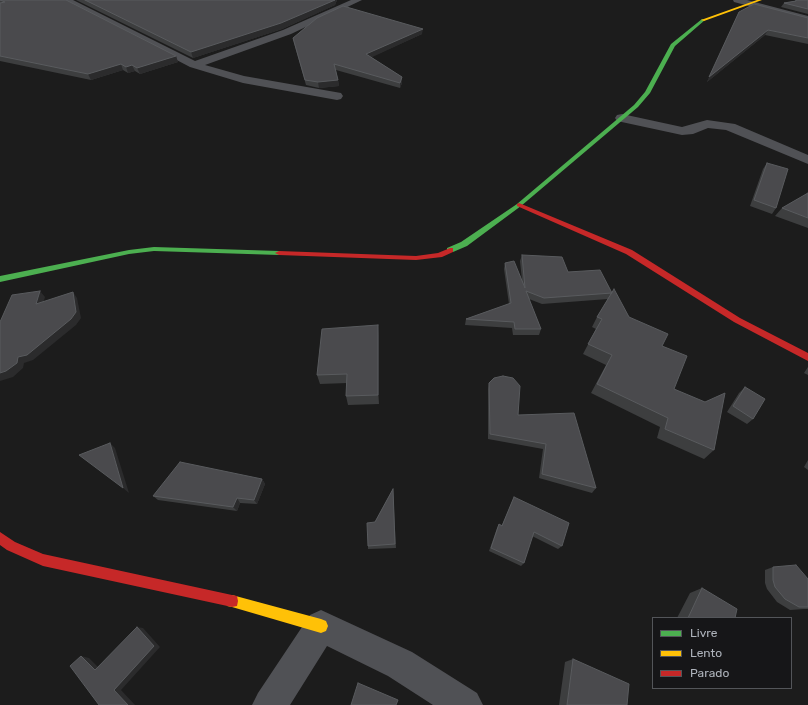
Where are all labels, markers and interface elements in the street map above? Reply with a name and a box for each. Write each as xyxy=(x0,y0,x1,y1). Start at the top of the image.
legend xyxy=(652,617,792,689)
text: Livre xyxy=(690,626,717,640)
text: Lento xyxy=(690,646,722,660)
text: Parado xyxy=(690,666,729,680)

